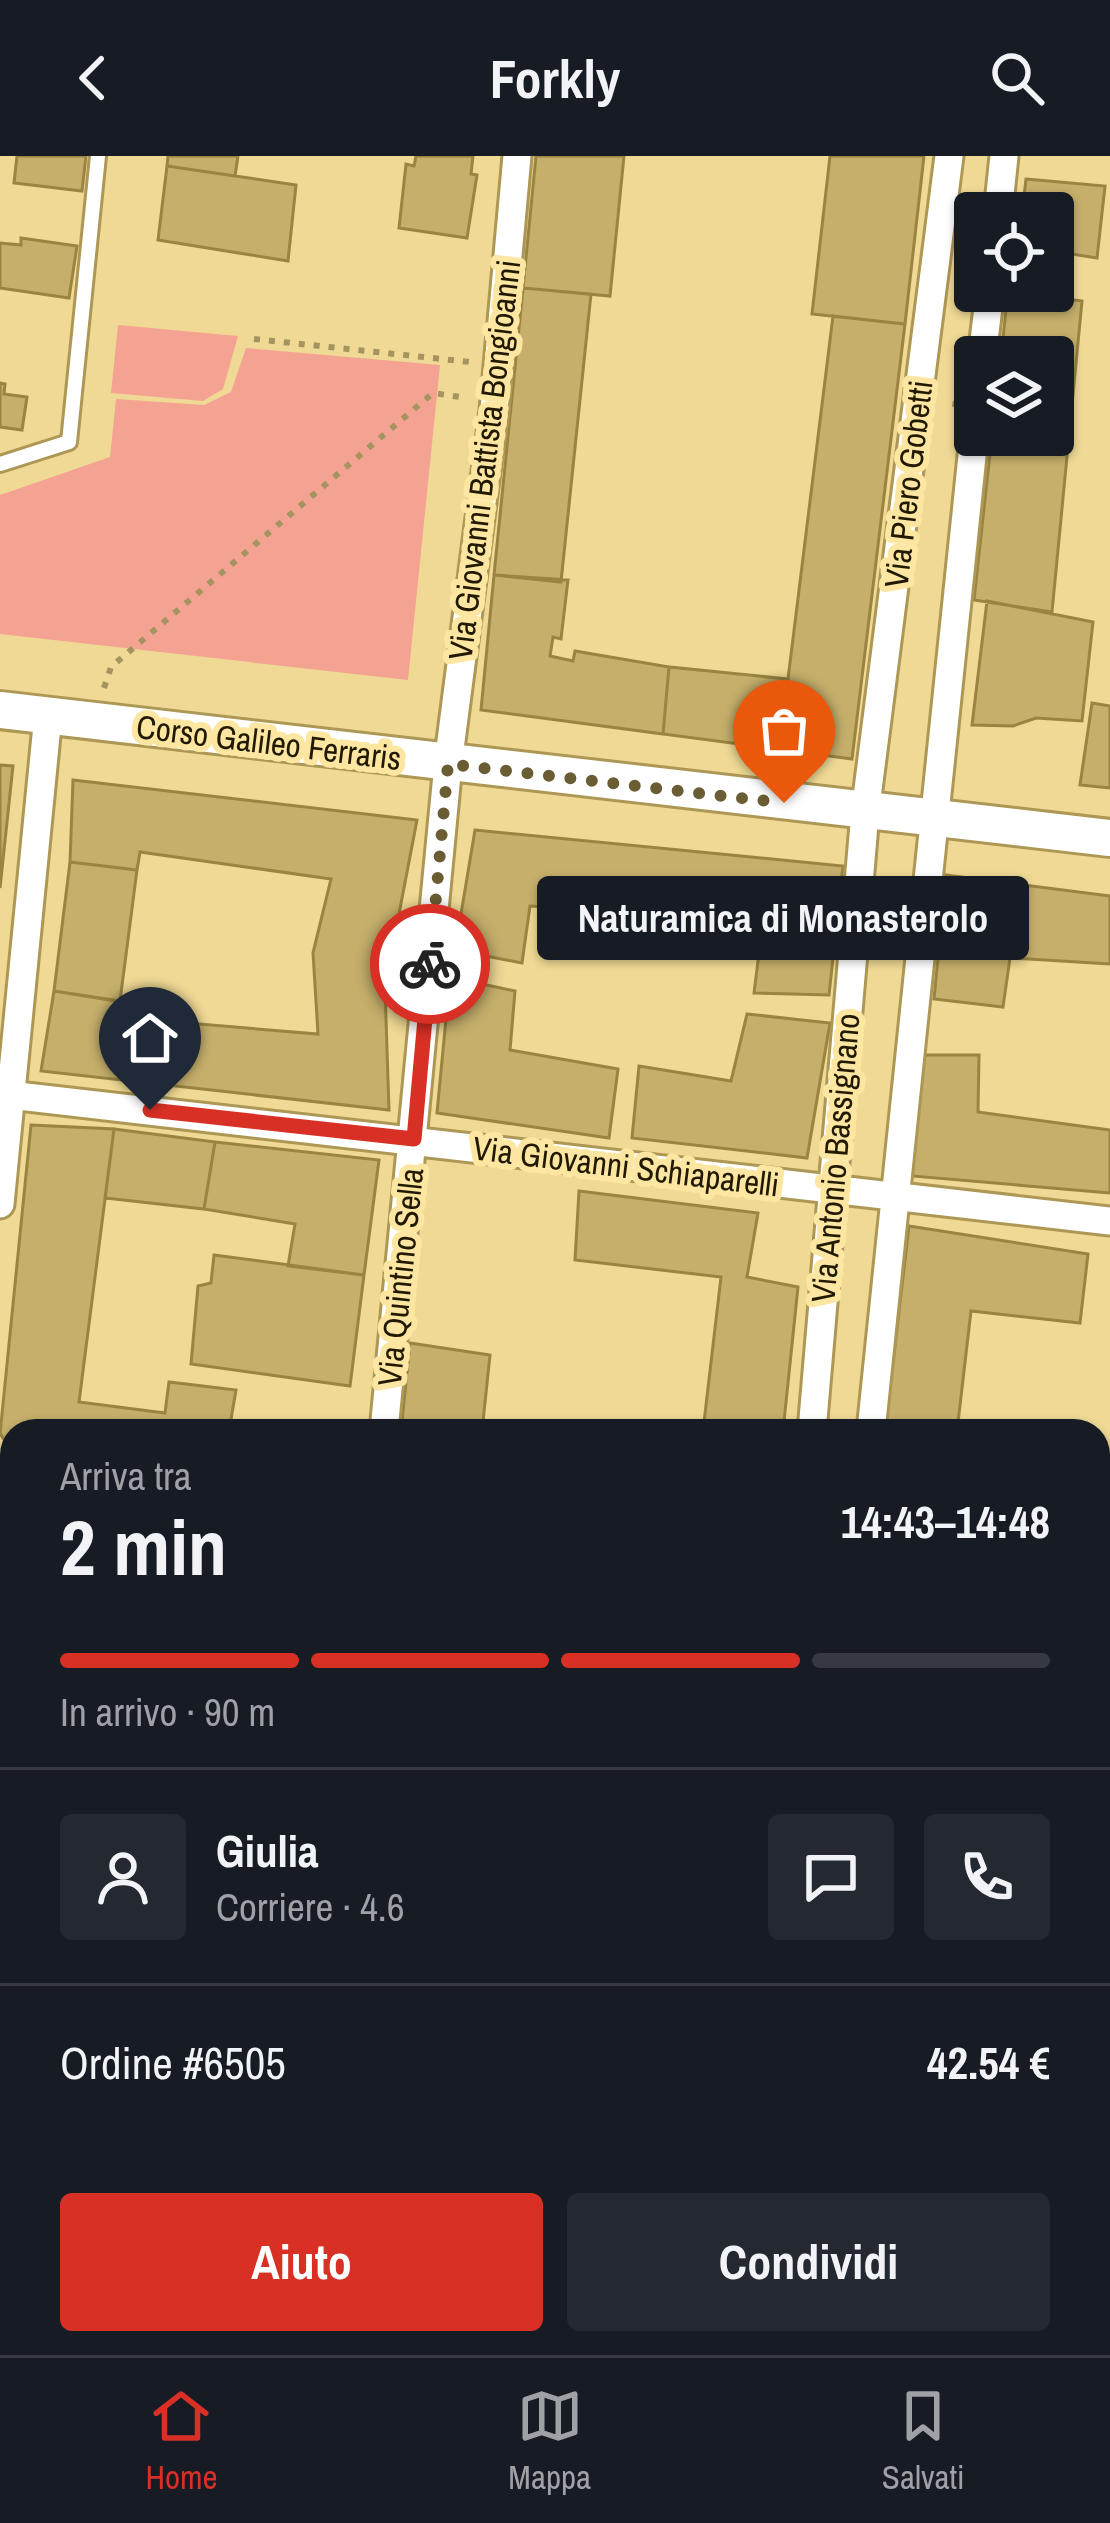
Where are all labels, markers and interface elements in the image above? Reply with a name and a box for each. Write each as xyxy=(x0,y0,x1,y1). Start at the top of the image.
text: Forkly xyxy=(490,42,620,115)
icon: back xyxy=(60,45,126,111)
icon: search xyxy=(984,45,1050,111)
map controls xyxy=(954,192,1074,456)
button: locate xyxy=(954,192,1074,312)
street label: Via Giovanni Battista Bongioanni xyxy=(438,257,530,663)
button: layers xyxy=(954,336,1074,456)
street label: Via Piero Gobetti xyxy=(873,378,943,590)
pin xyxy=(733,680,835,803)
icon: bag xyxy=(751,698,817,764)
street label: Corso Galileo Ferraris xyxy=(134,704,404,780)
callout: Naturamica di Monasterolo xyxy=(538,875,1030,959)
text: Naturamica di Monasterolo xyxy=(578,892,988,944)
courier xyxy=(370,904,490,1024)
icon: bike xyxy=(397,931,463,997)
pin xyxy=(99,987,201,1110)
icon: home xyxy=(117,1005,183,1071)
street label: Via Antonio Bassignano xyxy=(800,1012,870,1304)
street label: Via Giovanni Schiaparelli xyxy=(470,1125,782,1207)
street label: Via Quintino Sella xyxy=(367,1166,433,1388)
text: Arriva tra xyxy=(60,1450,192,1502)
text: 14:43–14:48 xyxy=(841,1491,1050,1552)
text: 2 min xyxy=(60,1494,227,1599)
text: In arrivo · 90 m xyxy=(60,1686,275,1738)
button: person xyxy=(60,1814,186,1940)
button: chat xyxy=(768,1814,894,1940)
button: phone xyxy=(924,1814,1050,1940)
text: Giulia xyxy=(216,1820,319,1881)
text: Corriere · 4.6 xyxy=(216,1881,404,1933)
text: Ordine #6505 xyxy=(60,2032,286,2093)
text: 42.54 € xyxy=(927,2032,1050,2093)
button: Aiuto xyxy=(60,2193,543,2331)
button: Condividi xyxy=(567,2193,1050,2331)
tab: Home xyxy=(145,2383,218,2499)
tab: Mappa xyxy=(508,2383,591,2499)
tab: Salvati xyxy=(882,2383,965,2499)

